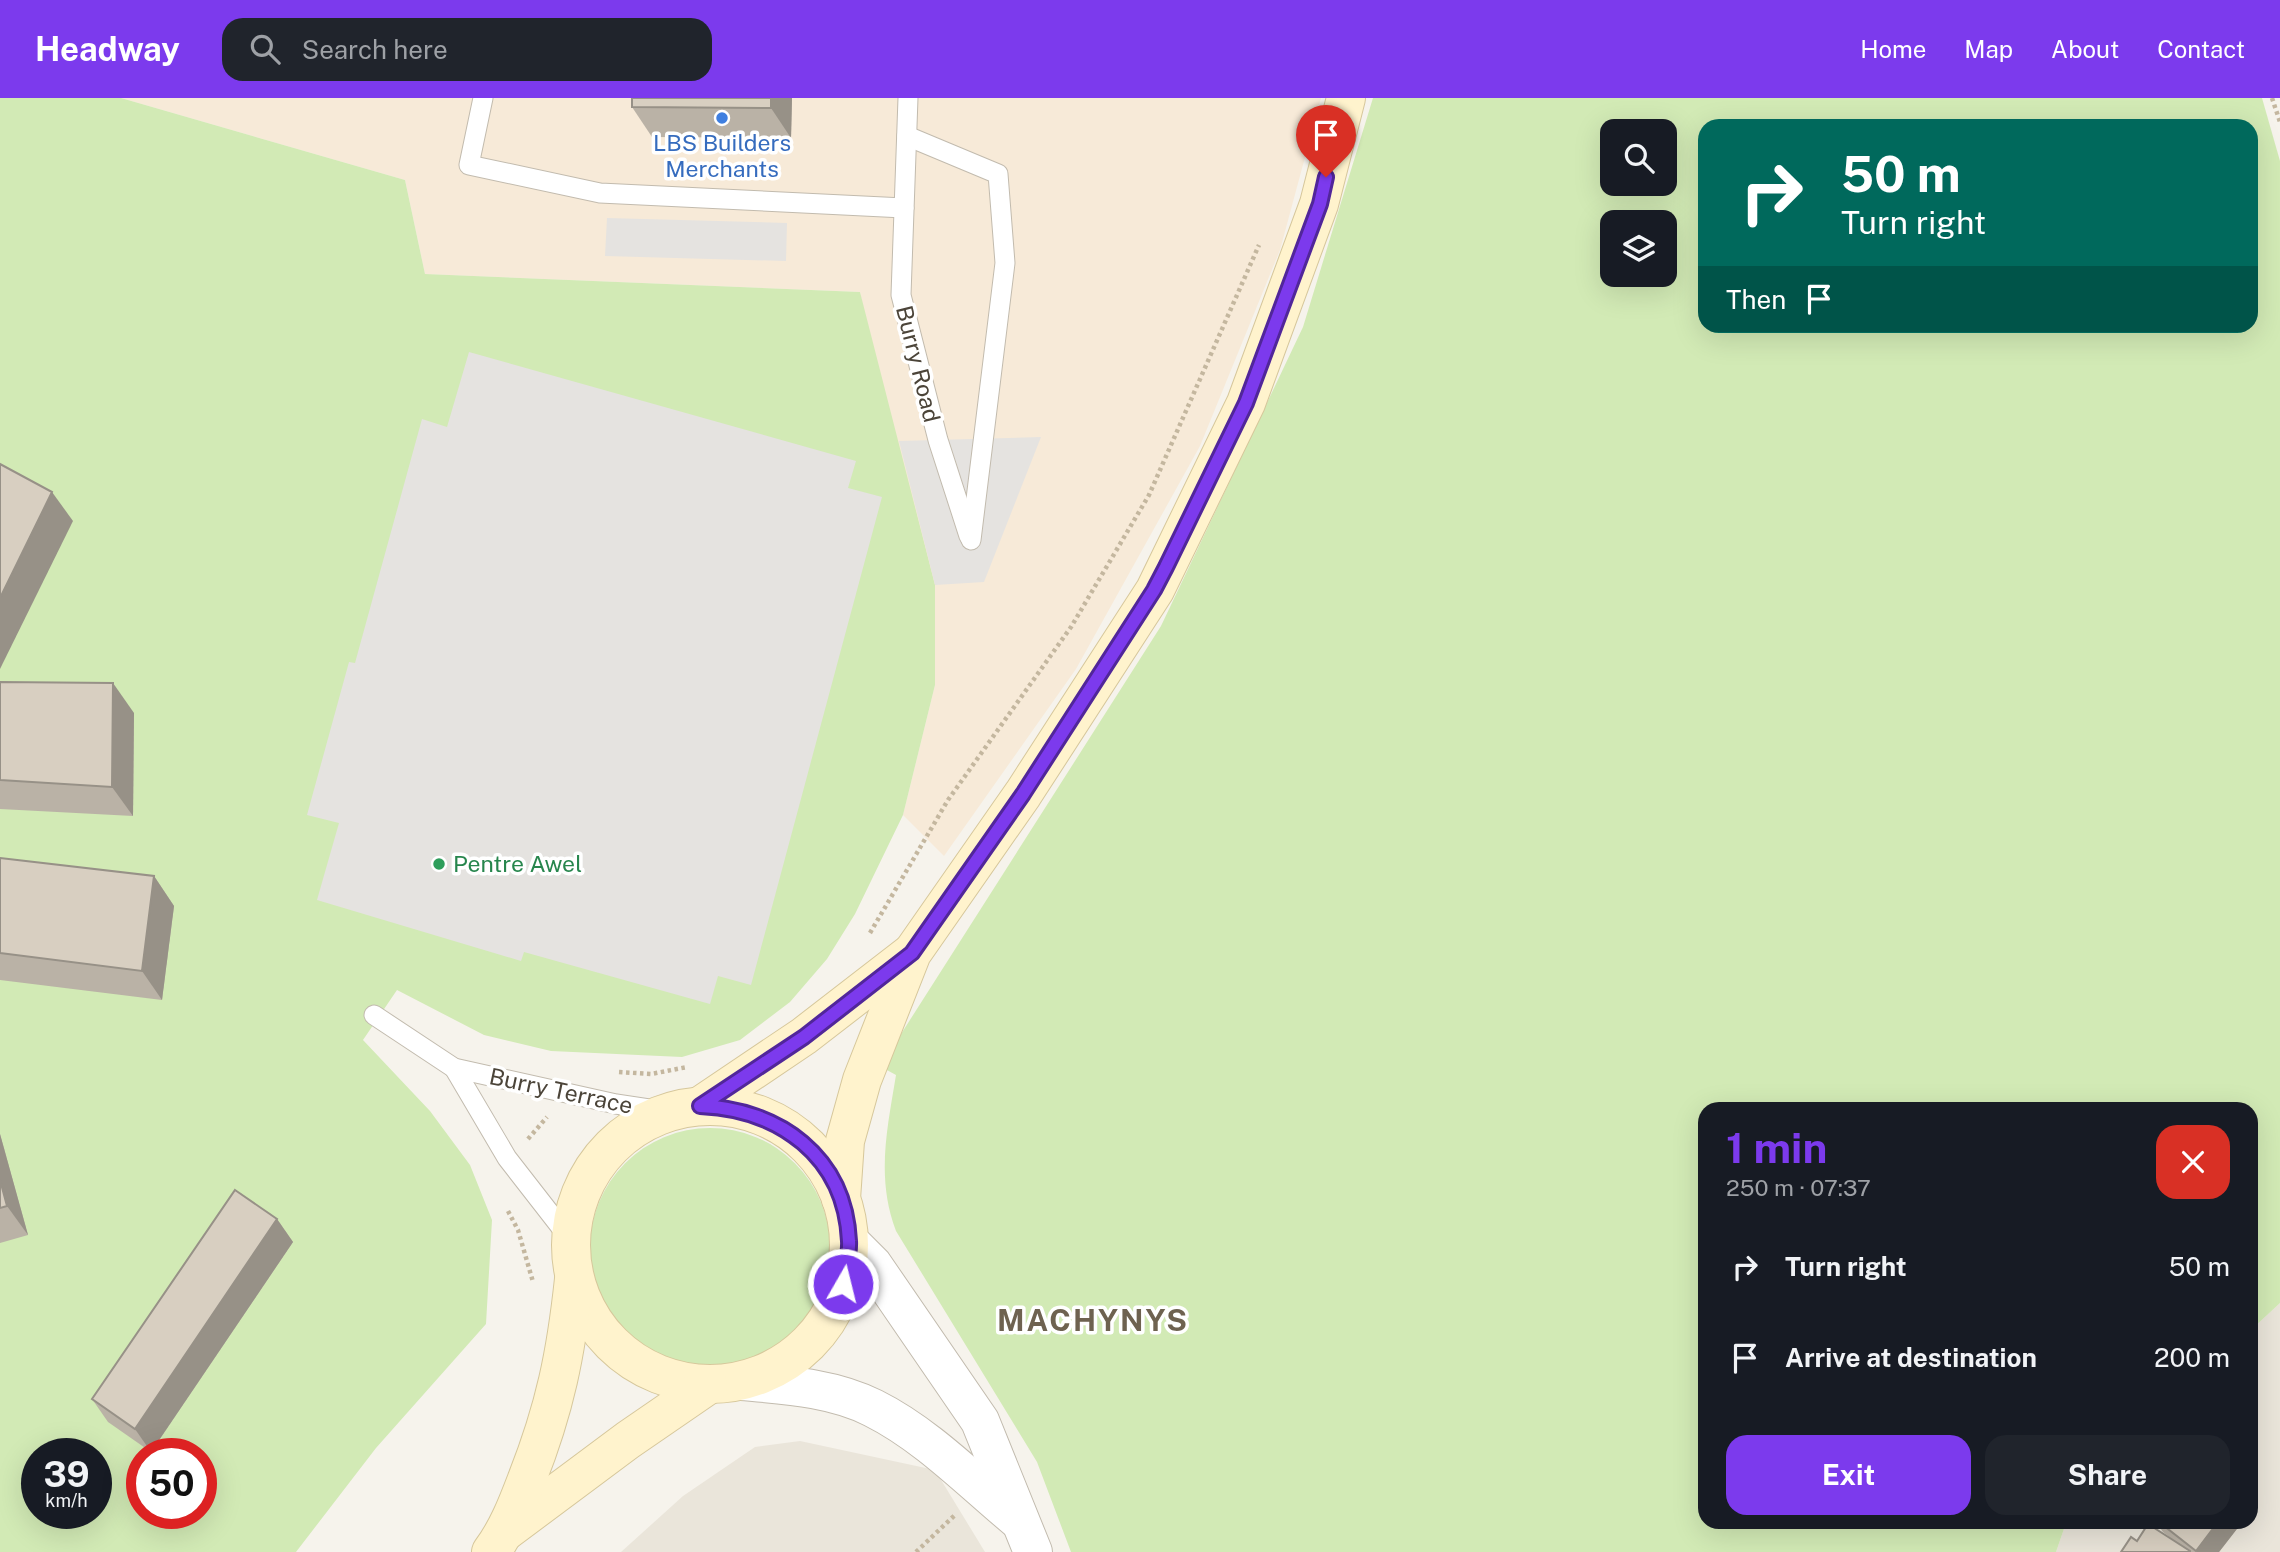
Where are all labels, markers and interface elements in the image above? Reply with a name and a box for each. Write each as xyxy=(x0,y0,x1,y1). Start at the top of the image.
search box xyxy=(222,18,712,81)
text: Headway xyxy=(35,30,180,68)
icon: search xyxy=(246,30,284,68)
text: Search here xyxy=(302,34,448,65)
text: Home xyxy=(1860,35,1926,63)
text: Map xyxy=(1964,35,2013,63)
text: About xyxy=(2051,35,2119,63)
text: Contact xyxy=(2157,35,2245,63)
pin xyxy=(1296,105,1356,177)
marker: LBS Builders Merchants xyxy=(714,110,730,126)
icon: arrive xyxy=(1307,116,1345,154)
map controls xyxy=(1600,119,1677,287)
button: search xyxy=(1600,119,1677,196)
place label: LBS Builders Merchants xyxy=(653,129,791,182)
text: 50 m xyxy=(1841,145,1961,203)
icon: right xyxy=(1726,147,1817,238)
text: Turn right xyxy=(1841,204,1986,241)
button: layers xyxy=(1600,210,1677,287)
icon: arrive xyxy=(1800,280,1838,318)
text: Then xyxy=(1726,284,1786,315)
street label: Burry Road xyxy=(891,303,946,425)
place label: Pentre Awel xyxy=(453,850,582,877)
marker: Pentre Awel xyxy=(431,856,447,872)
street label: Burry Terrace xyxy=(487,1062,635,1119)
text: 1 min xyxy=(1726,1123,1827,1172)
button: close xyxy=(2156,1125,2230,1199)
text: 250 m · 07:37 xyxy=(1726,1174,1871,1201)
position arrow xyxy=(806,1247,880,1321)
icon: right xyxy=(1726,1248,1764,1286)
text: Turn right xyxy=(1785,1251,1907,1282)
text: 50 m xyxy=(2169,1251,2230,1282)
district label: MACHYNYS xyxy=(997,1302,1189,1338)
icon: arrive xyxy=(1726,1339,1764,1377)
text: Arrive at destination xyxy=(1785,1342,2037,1373)
text: 200 m xyxy=(2154,1342,2230,1373)
button: Exit xyxy=(1726,1435,1971,1515)
button: Share xyxy=(1985,1435,2230,1515)
speed limit sign: 50 xyxy=(126,1438,217,1529)
text: 39 xyxy=(43,1454,90,1495)
text: km/h xyxy=(45,1490,88,1511)

